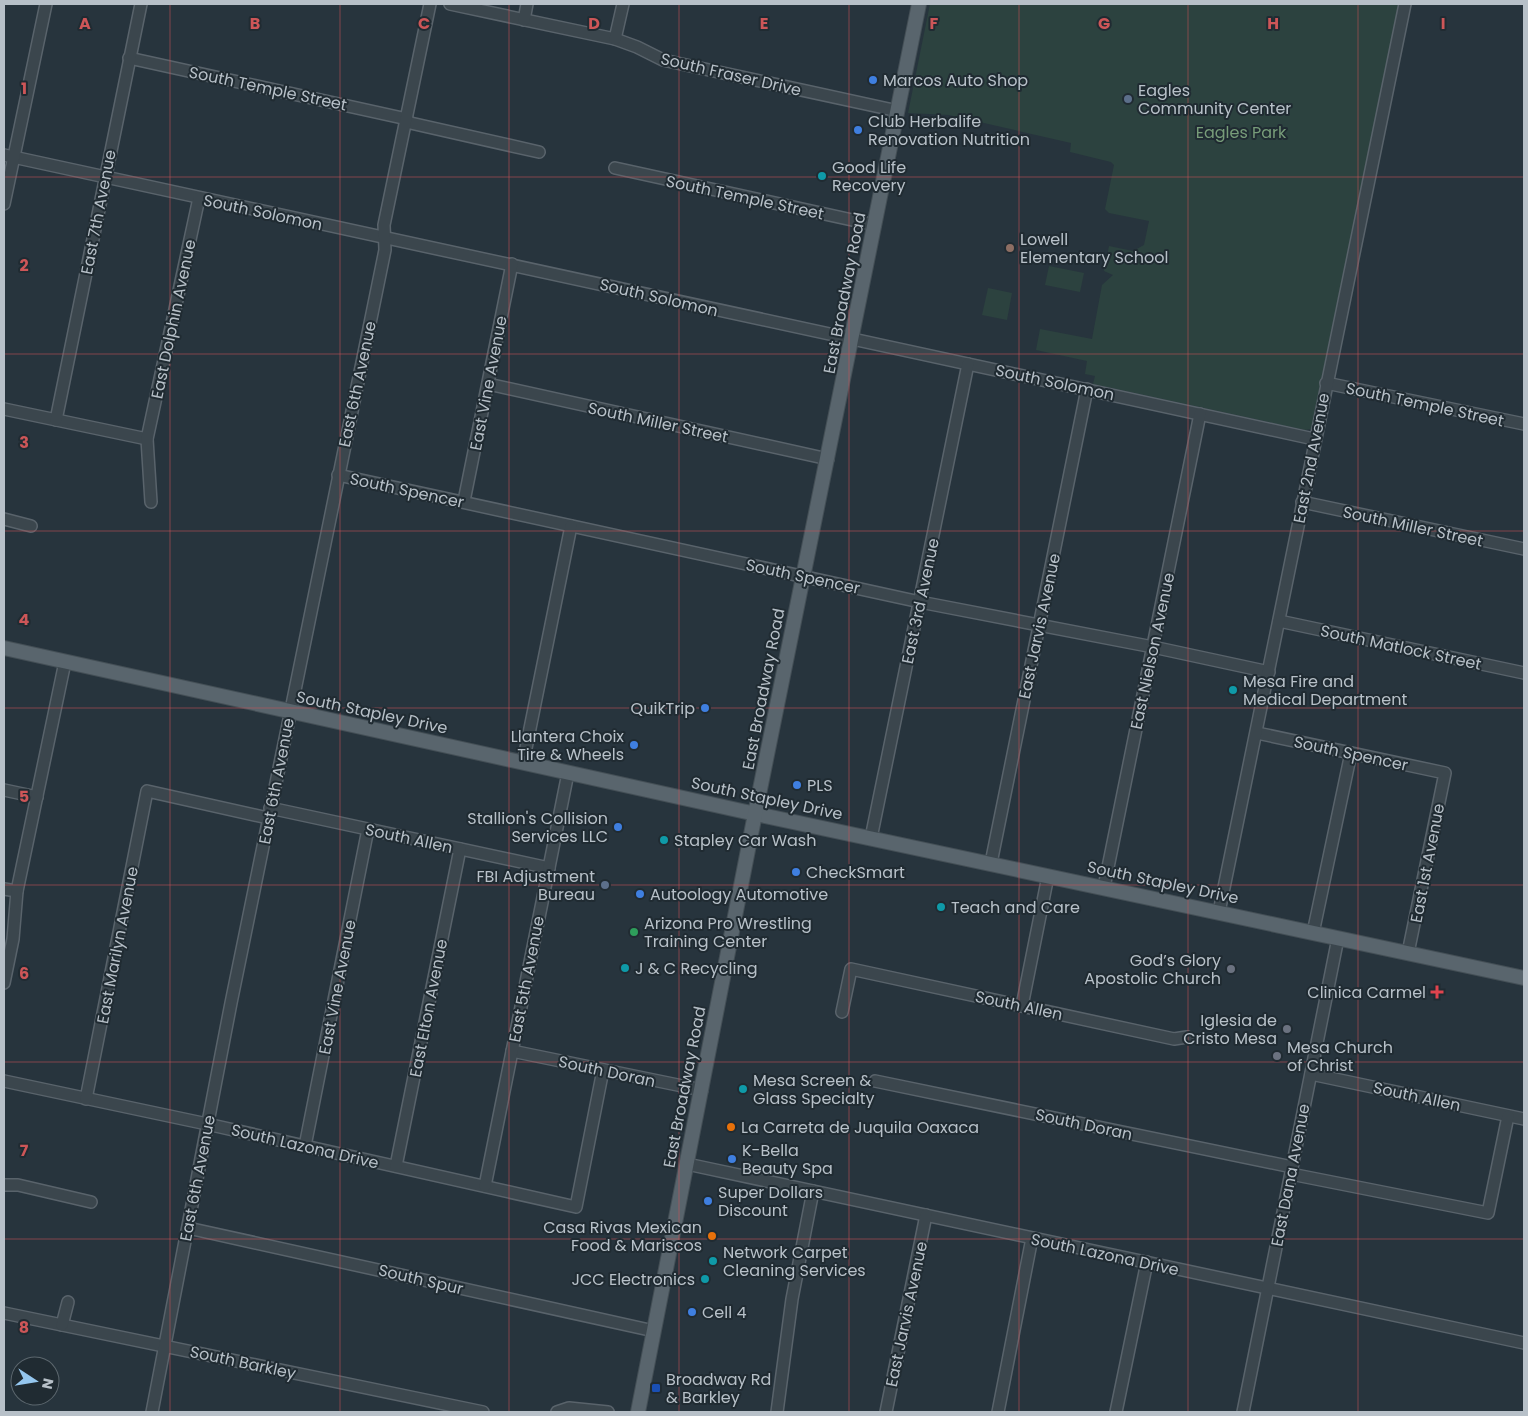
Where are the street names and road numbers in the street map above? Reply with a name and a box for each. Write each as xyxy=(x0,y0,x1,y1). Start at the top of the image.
street label: South Fraser Drive xyxy=(658,47,804,102)
street label: South Temple Street xyxy=(187,60,349,117)
street label: East 7th Avenue xyxy=(75,148,122,276)
street label: South Temple Street xyxy=(664,169,826,226)
street label: South Solomon xyxy=(201,189,324,236)
street label: East Broadway Road xyxy=(818,210,871,376)
street label: East Dolphin Avenue xyxy=(145,237,202,401)
street label: South Solomon xyxy=(597,273,720,322)
street label: East Vine Avenue xyxy=(464,314,513,452)
street label: East 6th Avenue xyxy=(333,319,382,449)
street label: South Solomon xyxy=(993,359,1116,406)
street label: South Temple Street xyxy=(1344,376,1506,433)
street label: East 2nd Avenue xyxy=(1288,391,1335,525)
street label: South Miller Street xyxy=(586,396,730,449)
street label: South Spencer xyxy=(348,467,466,514)
street label: South Miller Street xyxy=(1341,500,1485,553)
street label: East 3rd Avenue xyxy=(896,536,945,666)
street label: East Jarvis Avenue xyxy=(1013,551,1066,701)
street label: South Spencer xyxy=(744,553,862,600)
street label: East Nielson Avenue xyxy=(1125,571,1180,732)
street label: East Broadway Road xyxy=(737,606,790,772)
street label: South Matlock Street xyxy=(1318,619,1484,676)
street label: South Stapley Drive xyxy=(294,685,450,740)
street label: East 6th Avenue xyxy=(253,716,300,846)
street label: South Spencer xyxy=(1292,730,1410,777)
street label: South Stapley Drive xyxy=(689,771,845,826)
street label: East 1st Avenue xyxy=(1405,801,1450,925)
street label: South Allen xyxy=(363,818,455,859)
street label: South Stapley Drive xyxy=(1085,855,1241,910)
street label: East Marilyn Avenue xyxy=(91,865,144,1026)
street label: East 5th Avenue xyxy=(503,914,550,1044)
street label: East Vine Avenue xyxy=(313,918,362,1056)
street label: East Elton Avenue xyxy=(404,937,453,1079)
street label: South Allen xyxy=(973,985,1065,1026)
street label: East Broadway Road xyxy=(658,1004,711,1170)
street label: South Doran xyxy=(556,1050,658,1093)
street label: South Allen xyxy=(1371,1076,1463,1117)
street label: East Dana Avenue xyxy=(1265,1102,1316,1248)
street label: South Doran xyxy=(1033,1103,1135,1146)
street label: East 6th Avenue xyxy=(174,1113,221,1243)
street label: South Lazona Drive xyxy=(229,1118,381,1175)
street label: South Lazona Drive xyxy=(1029,1228,1181,1281)
street label: East Jarvis Avenue xyxy=(880,1239,933,1389)
street label: South Spur xyxy=(376,1259,466,1300)
street label: South Barkley xyxy=(188,1340,298,1385)

